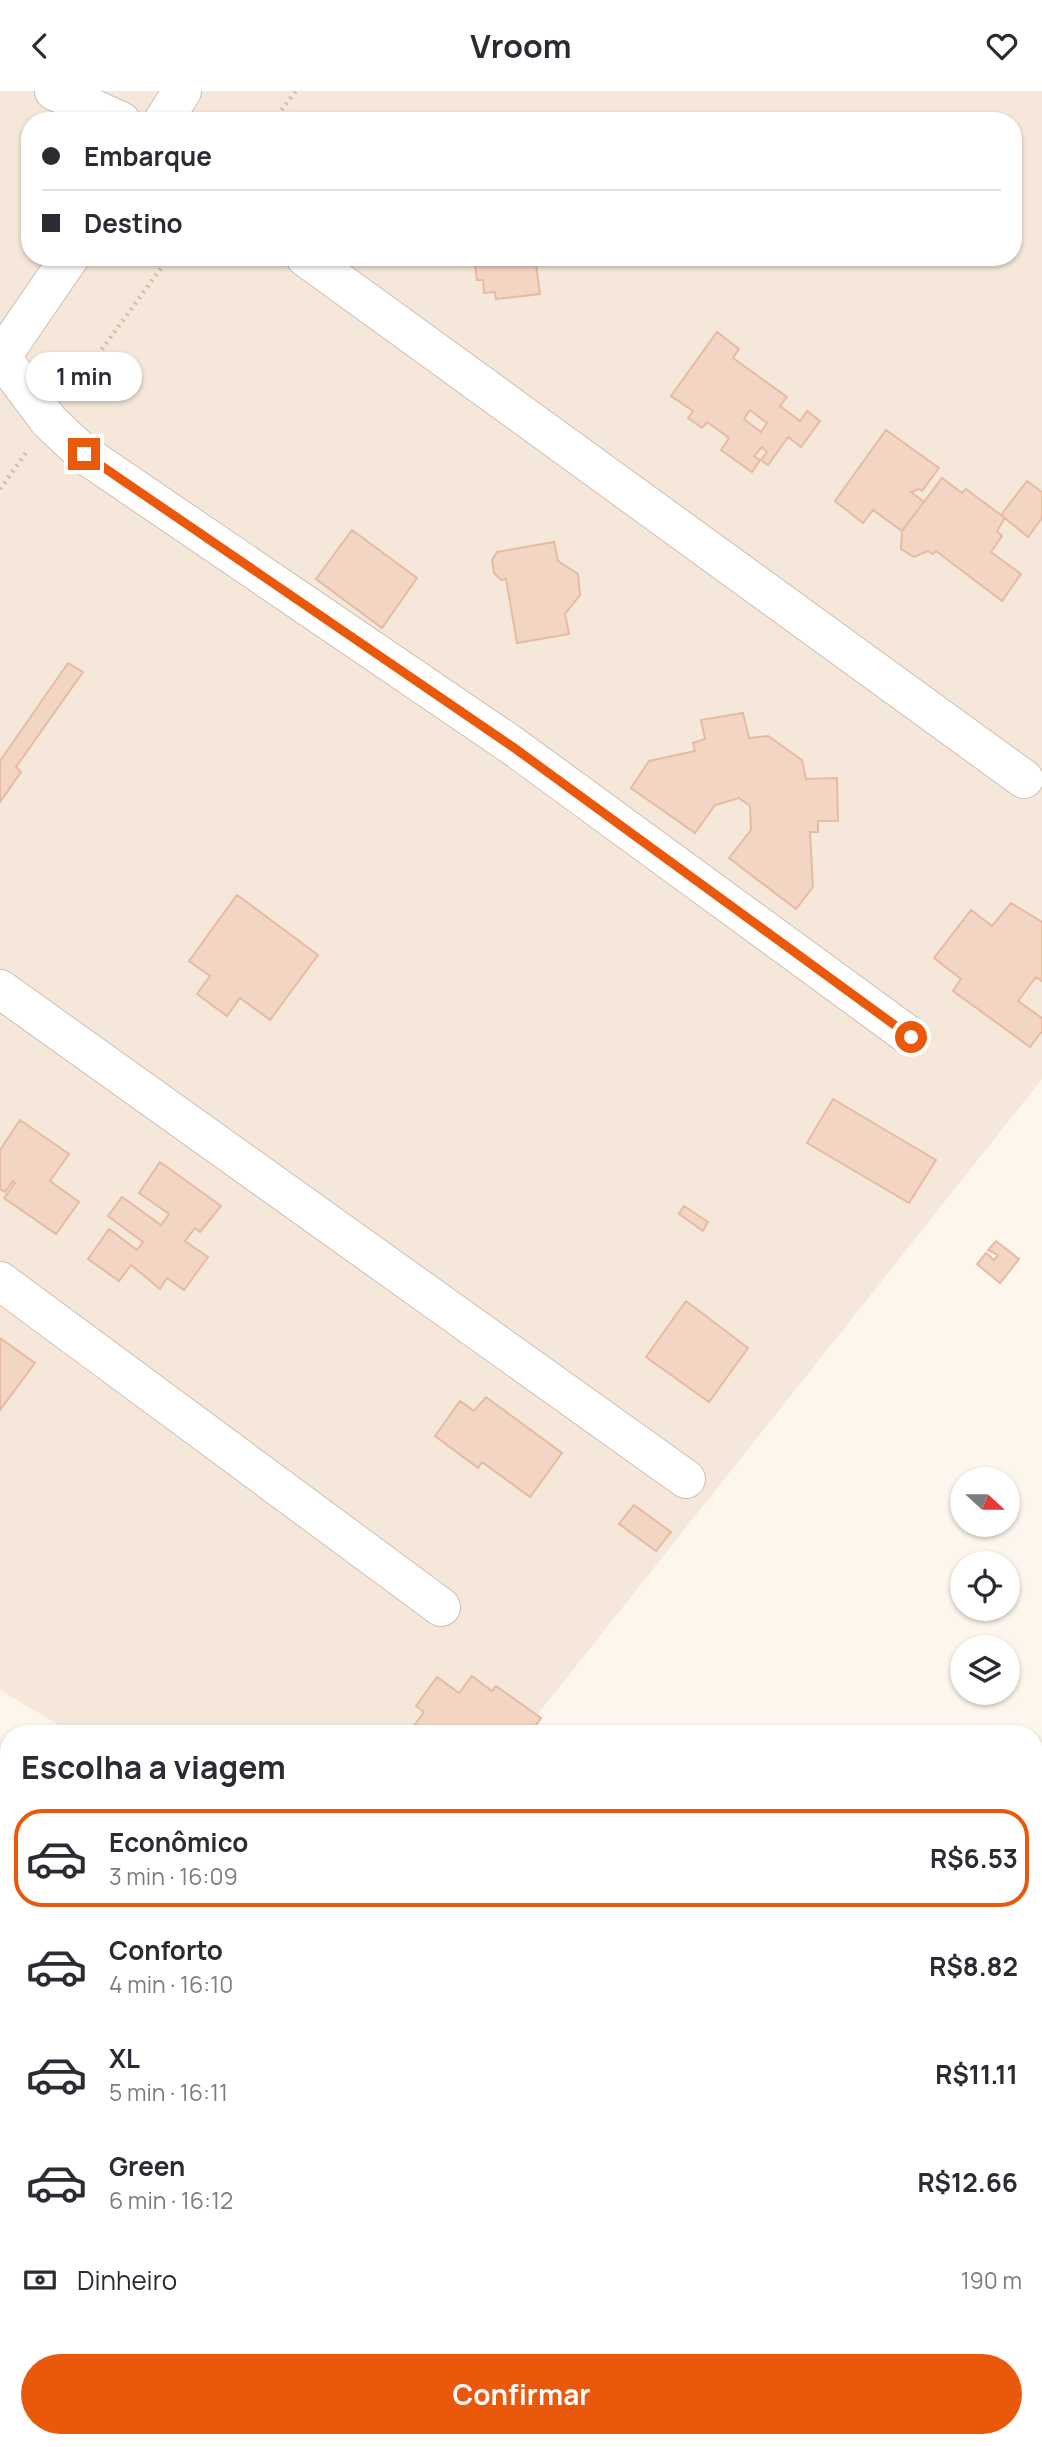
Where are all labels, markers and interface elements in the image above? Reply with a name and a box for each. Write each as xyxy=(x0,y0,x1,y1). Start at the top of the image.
text: Vroom xyxy=(470,24,572,68)
icon: back xyxy=(21,27,59,65)
icon: heart xyxy=(983,27,1021,65)
text: Embarque xyxy=(84,138,212,174)
text: Destino xyxy=(84,205,183,241)
callout: 1 min xyxy=(26,353,142,401)
text: 1 min xyxy=(56,360,112,392)
route end xyxy=(68,438,100,470)
route start xyxy=(895,1021,927,1053)
north arrow xyxy=(950,1467,1020,1537)
map controls xyxy=(950,1467,1020,1705)
button: locate xyxy=(950,1551,1020,1621)
button: layers xyxy=(950,1635,1020,1705)
text: Escolha a viagem xyxy=(21,1745,286,1789)
text: Econômico xyxy=(109,1824,248,1860)
icon: car xyxy=(25,1827,88,1890)
text: R$6.53 xyxy=(930,1840,1018,1876)
text: 3 min · 16:09 xyxy=(109,1860,238,1892)
text: Conforto xyxy=(109,1932,223,1968)
icon: car xyxy=(25,1935,88,1998)
text: R$8.82 xyxy=(929,1948,1018,1984)
text: 4 min · 16:10 xyxy=(109,1968,233,2000)
text: XL xyxy=(109,2040,140,2076)
icon: car xyxy=(25,2043,88,2106)
text: R$11.11 xyxy=(935,2056,1018,2092)
text: 5 min · 16:11 xyxy=(109,2076,228,2108)
text: Green xyxy=(109,2148,185,2184)
icon: car xyxy=(25,2151,88,2214)
text: R$12.66 xyxy=(917,2164,1018,2200)
text: 6 min · 16:12 xyxy=(109,2184,233,2216)
icon: cash xyxy=(21,2261,59,2299)
text: Dinheiro xyxy=(77,2262,177,2298)
text: 190 m xyxy=(961,2264,1022,2296)
button: Confirmar xyxy=(21,2354,1022,2434)

